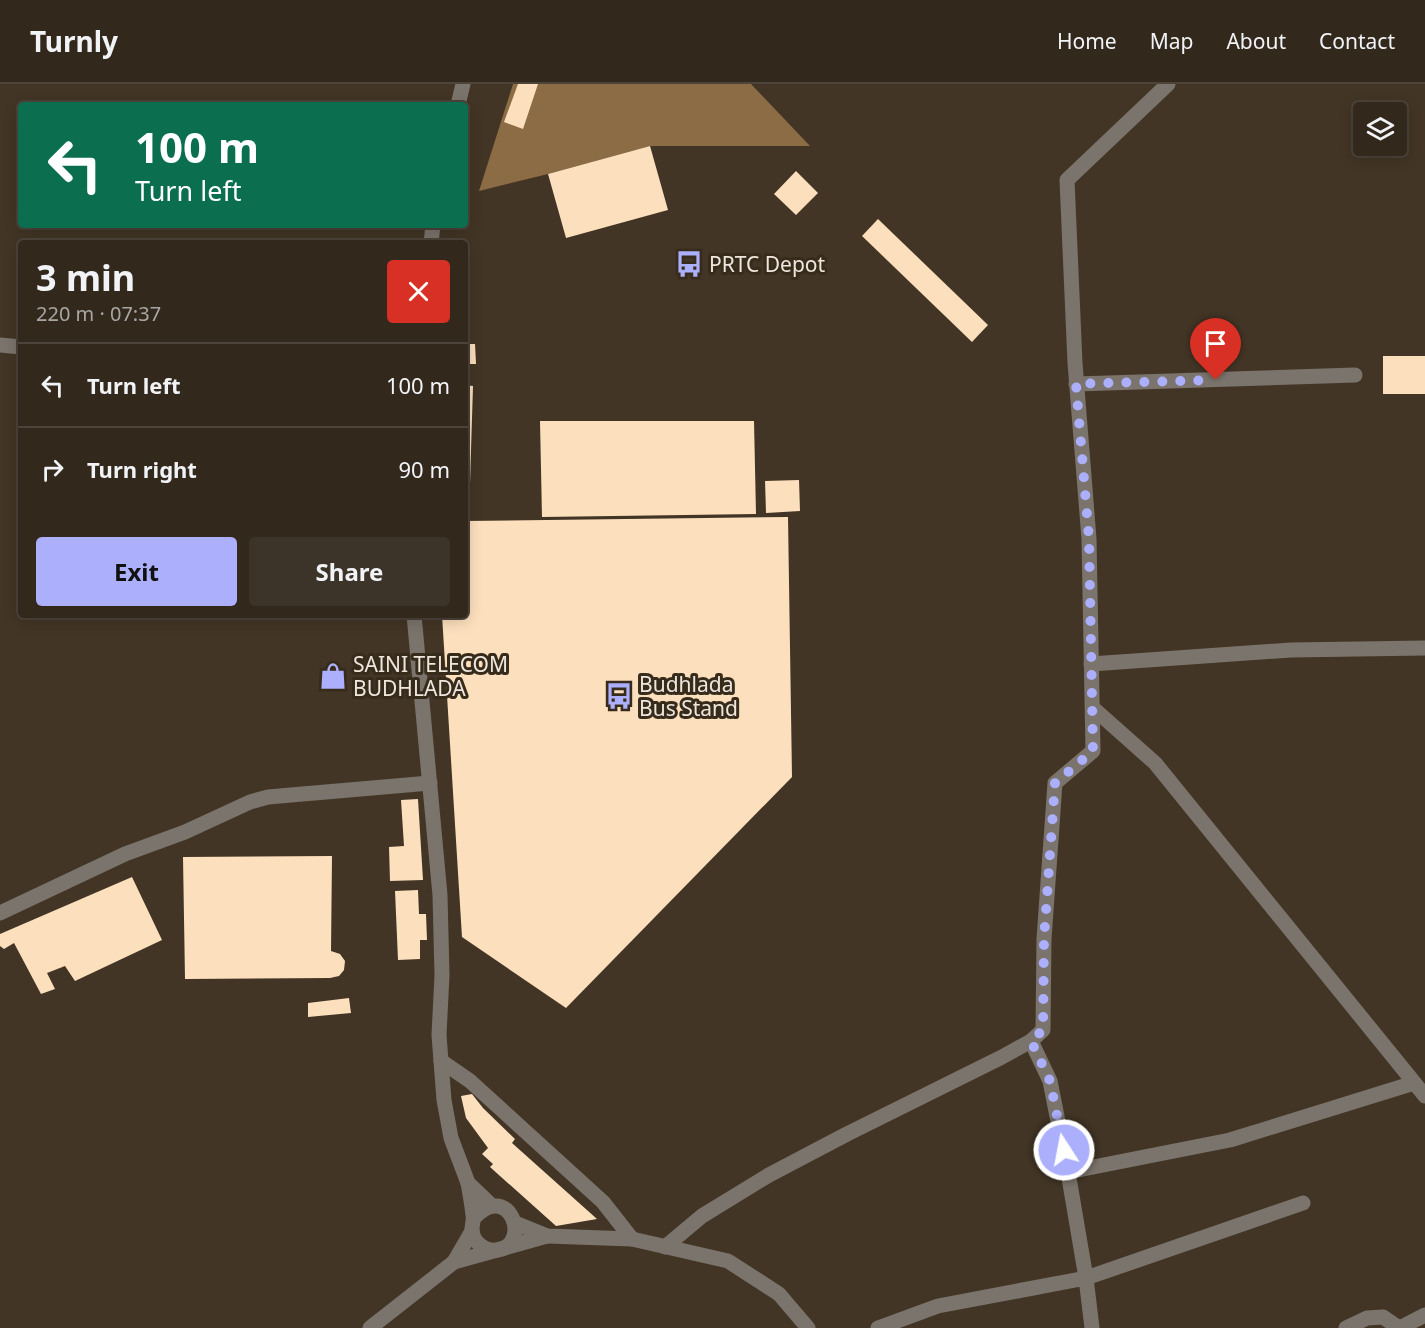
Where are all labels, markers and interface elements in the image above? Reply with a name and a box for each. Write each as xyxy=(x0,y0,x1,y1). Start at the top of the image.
text: Turnly xyxy=(30,22,118,60)
text: Home xyxy=(1057,27,1117,55)
text: Map xyxy=(1150,27,1193,55)
text: About xyxy=(1226,27,1286,55)
text: Contact xyxy=(1319,27,1395,55)
map controls xyxy=(1353,102,1407,156)
button: layers xyxy=(1353,102,1407,156)
text: 100 m xyxy=(135,118,259,175)
icon: left xyxy=(36,126,114,204)
text: Turn left xyxy=(135,172,241,209)
bus stop icon: PRTC Depot xyxy=(674,249,704,279)
place label: PRTC Depot xyxy=(709,250,826,278)
text: 3 min xyxy=(36,253,135,302)
button: close xyxy=(387,260,450,323)
text: 220 m · 07:37 xyxy=(36,300,161,327)
pin xyxy=(1190,318,1241,380)
icon: arrive xyxy=(1199,327,1232,360)
icon: left xyxy=(36,369,69,402)
text: Turn left xyxy=(87,370,181,400)
text: 100 m xyxy=(386,370,450,400)
icon: right xyxy=(36,453,69,486)
text: Turn right xyxy=(87,454,197,484)
text: 90 m xyxy=(399,454,450,484)
button: Exit xyxy=(36,537,237,606)
button: Share xyxy=(249,537,450,606)
place label: SAINI TELECOM BUDHLADA xyxy=(353,650,508,702)
shop icon: SAINI TELECOM BUDHLADA xyxy=(318,661,348,691)
place label: Budhlada Bus Stand xyxy=(639,670,738,722)
bus stop icon: Budhlada Bus Stand xyxy=(604,681,634,711)
position arrow xyxy=(1032,1118,1096,1182)

